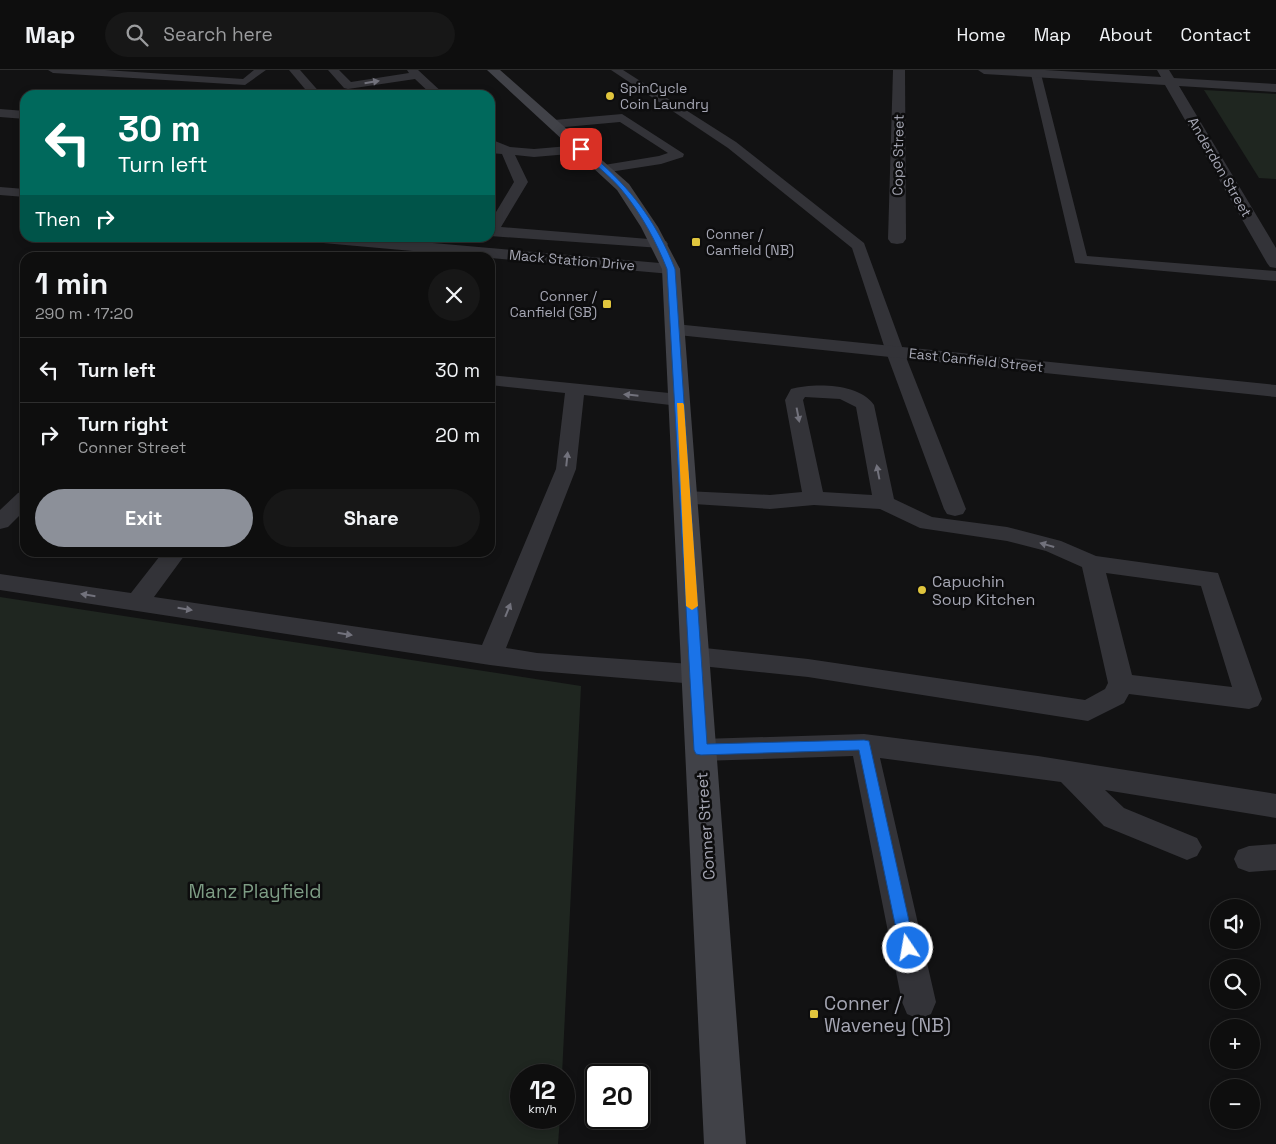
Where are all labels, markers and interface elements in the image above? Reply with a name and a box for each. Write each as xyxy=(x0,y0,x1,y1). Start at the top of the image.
search box xyxy=(105,12,455,57)
text: Map xyxy=(25,19,75,50)
icon: search xyxy=(123,21,151,49)
text: Search here xyxy=(163,22,273,47)
text: Home xyxy=(957,23,1006,46)
text: Map xyxy=(1034,23,1071,46)
text: About xyxy=(1099,23,1153,46)
text: Contact xyxy=(1181,23,1251,46)
one-way arrow xyxy=(364,78,380,86)
place label: SpinCycle Coin Laundry xyxy=(620,79,709,113)
marker: SpinCycle Coin Laundry xyxy=(604,90,616,102)
text: 30 m xyxy=(118,107,201,151)
icon: left xyxy=(35,110,100,175)
street label: Cope Street xyxy=(888,114,908,196)
street label: Anderdon Street xyxy=(1184,114,1256,220)
pin xyxy=(560,128,602,170)
icon: arrive xyxy=(567,135,595,163)
text: Turn left xyxy=(118,150,208,178)
icon: right xyxy=(91,205,119,233)
text: Then xyxy=(35,207,81,232)
place label: Conner / Canfield (NB) xyxy=(706,225,794,259)
marker: Conner / Canfield (NB) xyxy=(690,236,702,248)
street label: Mack Station Drive xyxy=(508,246,636,274)
text: 1 min xyxy=(35,264,108,303)
button: close xyxy=(428,269,480,321)
place label: Conner / Canfield (SB) xyxy=(510,287,598,321)
marker: Conner / Canfield (SB) xyxy=(601,298,613,310)
text: 290 m · 17:20 xyxy=(35,303,133,324)
street label: East Canfield Street xyxy=(908,344,1044,376)
icon: left xyxy=(35,356,63,384)
text: Turn left xyxy=(78,358,156,383)
text: 30 m xyxy=(435,358,480,383)
one-way arrow xyxy=(623,391,639,399)
one-way arrow xyxy=(794,408,802,424)
text: Turn right xyxy=(78,412,168,437)
icon: right xyxy=(35,421,63,449)
text: 20 m xyxy=(435,423,480,448)
text: Conner Street xyxy=(78,437,186,458)
one-way arrow xyxy=(563,451,571,467)
one-way arrow xyxy=(873,464,881,480)
button: Exit xyxy=(35,489,253,547)
button: Share xyxy=(263,489,480,547)
one-way arrow xyxy=(1039,540,1054,548)
place label: Capuchin Soup Kitchen xyxy=(932,571,1035,610)
marker: Capuchin Soup Kitchen xyxy=(916,584,928,596)
one-way arrow xyxy=(80,590,96,598)
one-way arrow xyxy=(505,603,513,617)
one-way arrow xyxy=(177,606,193,614)
one-way arrow xyxy=(338,630,354,638)
street label: Conner Street xyxy=(691,771,720,881)
park label: Manz Playfield xyxy=(189,879,321,904)
map controls xyxy=(1210,899,1260,1129)
button: sound xyxy=(1210,899,1260,949)
position arrow xyxy=(881,921,933,973)
button: search xyxy=(1210,959,1260,1009)
place label: Conner / Waveney (NB) xyxy=(824,991,951,1038)
marker: Conner / Waveney (NB) xyxy=(808,1008,820,1020)
button: + xyxy=(1210,1019,1260,1069)
speed limit sign: 20 xyxy=(585,1064,650,1129)
text: 12 xyxy=(529,1074,556,1106)
button: − xyxy=(1210,1079,1260,1129)
text: km/h xyxy=(528,1101,557,1117)

